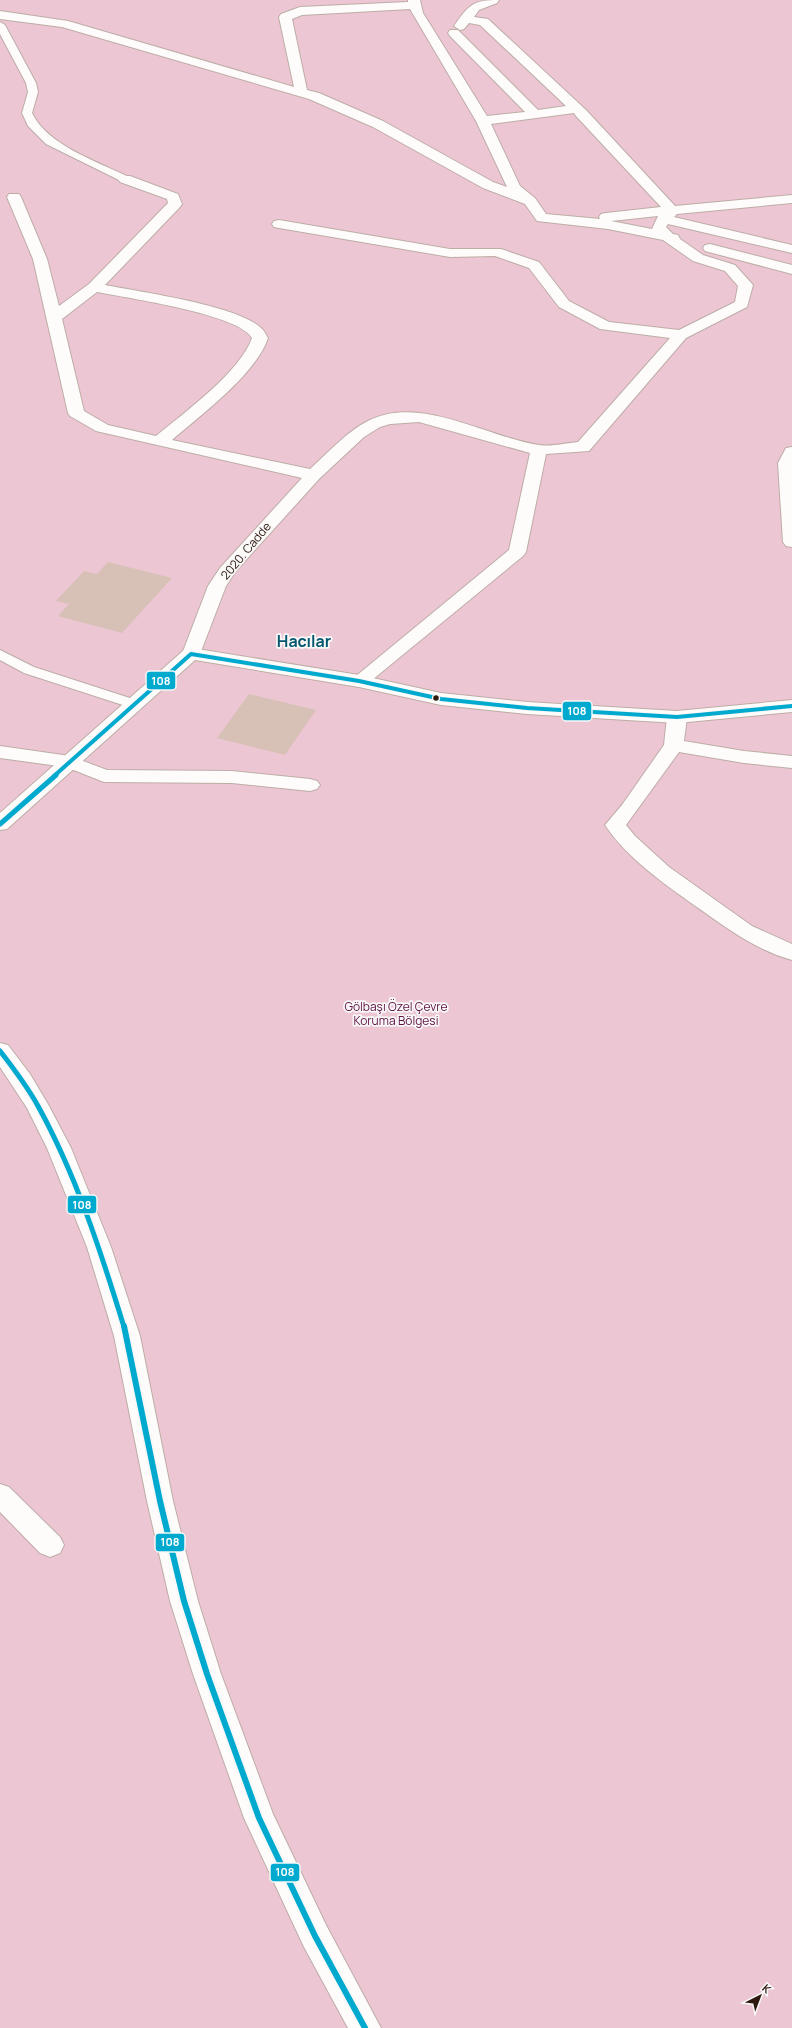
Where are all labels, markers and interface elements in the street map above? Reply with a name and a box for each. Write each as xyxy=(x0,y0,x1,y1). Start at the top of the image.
street label: 2020. Cadde xyxy=(217,518,275,583)
district label: Hacılar xyxy=(277,630,331,652)
line badge: 108 xyxy=(146,671,176,690)
text: 108 xyxy=(152,673,171,688)
unlabelled marker xyxy=(431,693,441,703)
line badge: 108 xyxy=(562,701,592,721)
text: 108 xyxy=(568,703,587,718)
park label: Gölbaşı Özel Çevre Koruma Bölgesi xyxy=(344,998,448,1029)
line badge: 108 xyxy=(67,1195,97,1214)
text: 108 xyxy=(73,1197,92,1212)
line badge: 108 xyxy=(155,1533,185,1552)
text: 108 xyxy=(161,1534,180,1549)
line badge: 108 xyxy=(270,1863,300,1882)
text: 108 xyxy=(276,1864,295,1879)
north arrow xyxy=(740,1976,780,2016)
text: K xyxy=(759,1980,775,1997)

